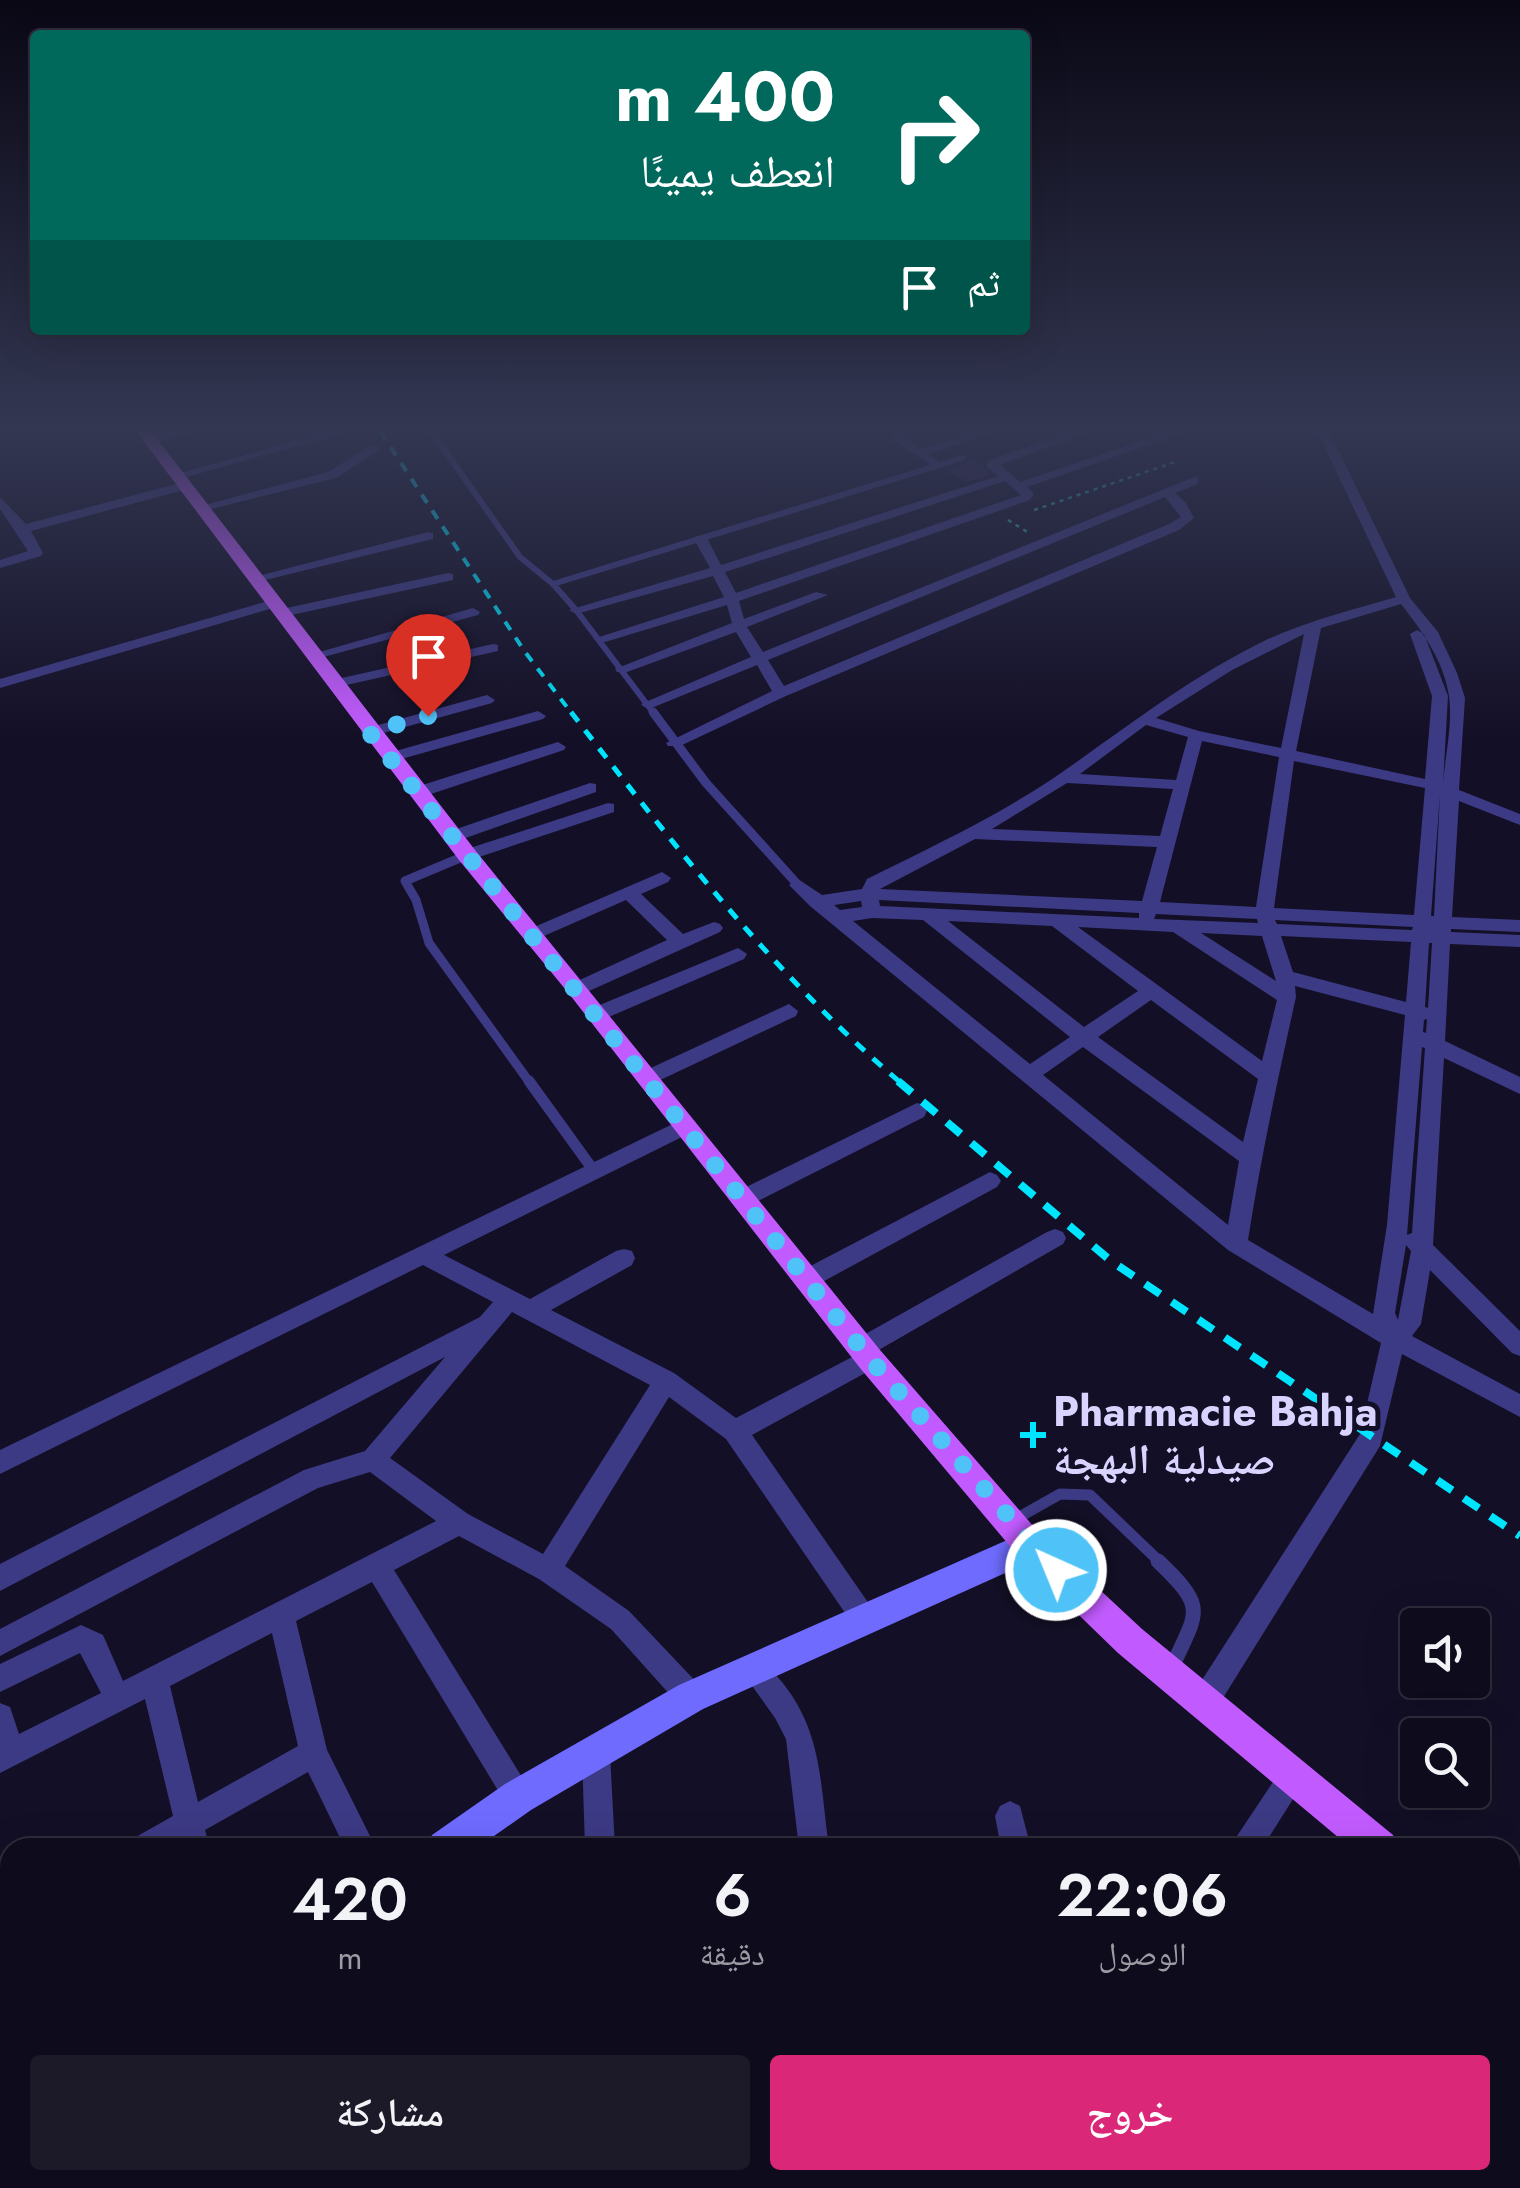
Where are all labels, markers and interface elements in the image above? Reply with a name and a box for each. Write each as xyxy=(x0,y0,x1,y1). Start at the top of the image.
text: 400 m xyxy=(615,46,835,147)
icon: right xyxy=(870,70,1000,200)
text: انعطف يمينًا xyxy=(640,139,835,204)
text: ثم xyxy=(967,255,1000,310)
icon: arrive xyxy=(892,260,947,315)
pin xyxy=(386,614,471,717)
icon: arrive xyxy=(401,629,456,684)
place label: Pharmacie Bahja صيدلية البهجة xyxy=(1053,1381,1378,1490)
marker: Pharmacie Bahja صيدلية البهجة xyxy=(1022,1424,1044,1446)
position arrow xyxy=(1004,1518,1108,1622)
map controls xyxy=(1400,1608,1490,1808)
button: sound xyxy=(1400,1608,1490,1698)
button: search xyxy=(1400,1718,1490,1808)
text: 6 xyxy=(713,1852,752,1939)
text: 22:06 xyxy=(1057,1852,1228,1939)
text: 420 xyxy=(292,1856,408,1943)
text: دقيقة xyxy=(700,1931,765,1977)
text: الوصول xyxy=(1098,1931,1187,1977)
text: m xyxy=(337,1935,362,1981)
button: مشاركة xyxy=(30,2055,750,2170)
button: خروج xyxy=(770,2055,1490,2170)

